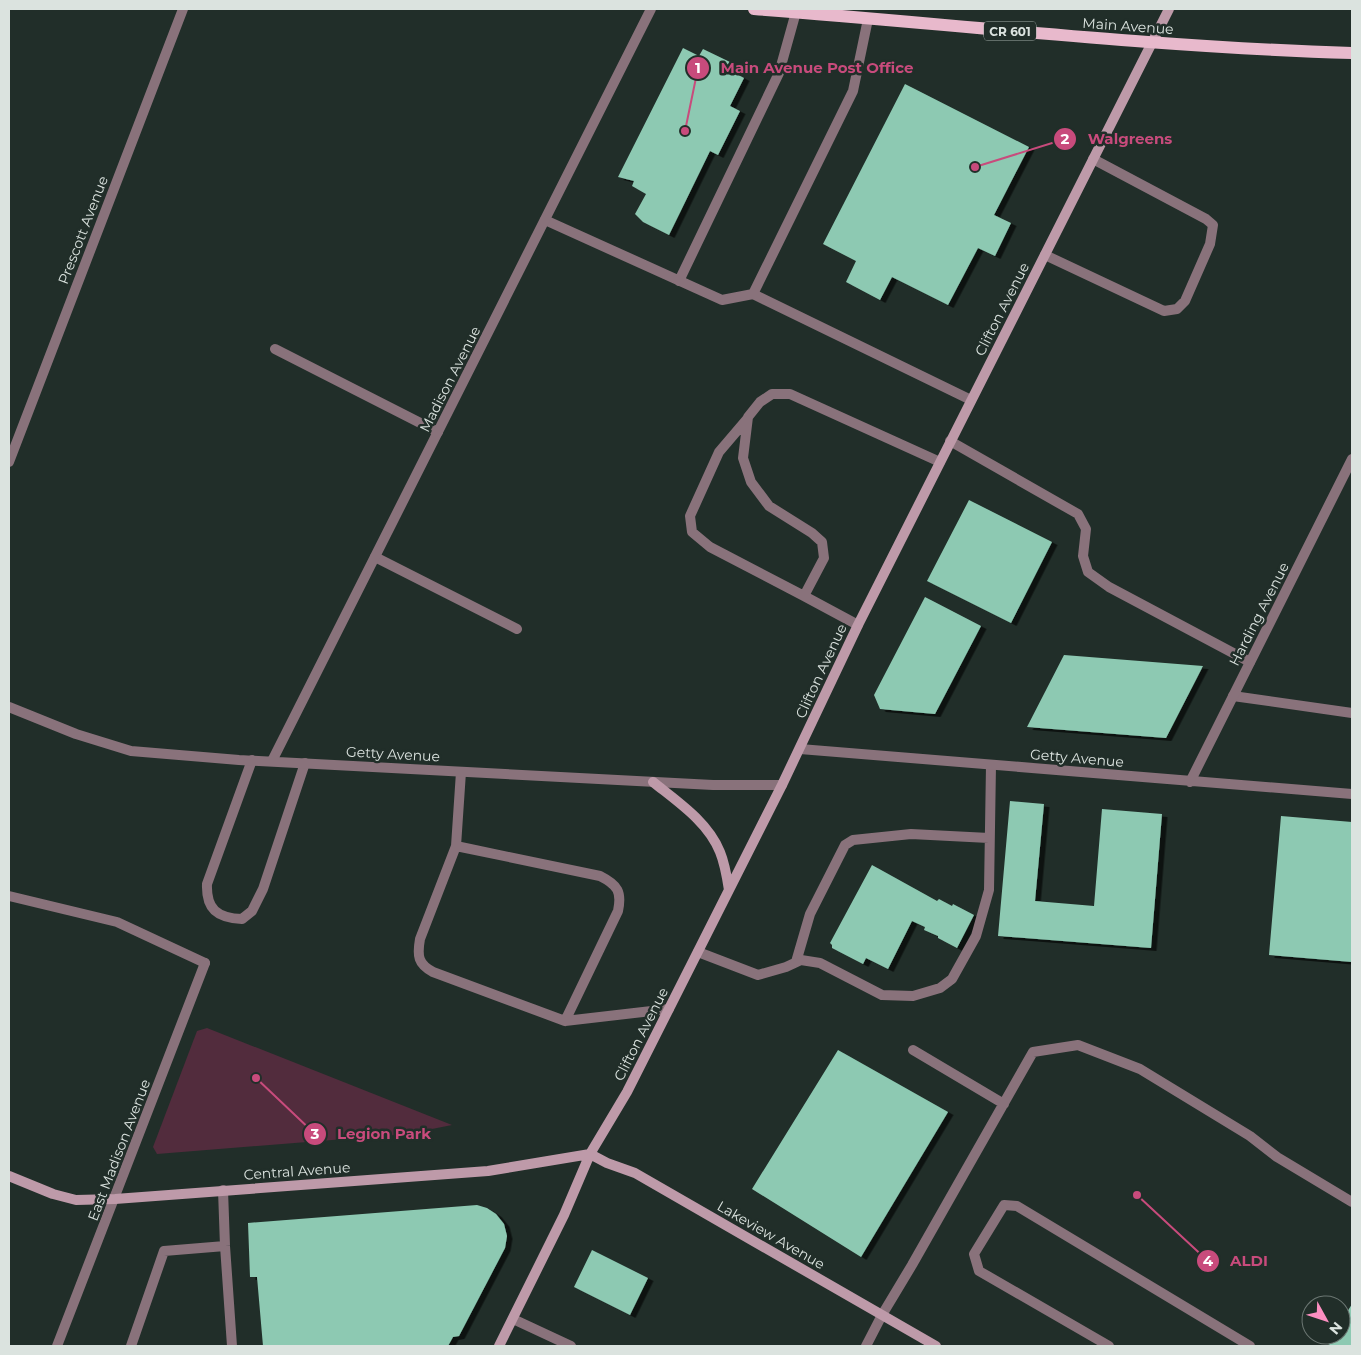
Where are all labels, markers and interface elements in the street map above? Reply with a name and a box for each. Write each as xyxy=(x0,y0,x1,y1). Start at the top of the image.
street label: Main Avenue xyxy=(1082,14,1174,38)
road number: CR 601 xyxy=(984,22,1036,40)
callout: Main Avenue Post Office xyxy=(686,53,923,83)
text: 1 xyxy=(695,58,701,77)
text: Main Avenue Post Office xyxy=(721,58,913,77)
callout: Walgreens xyxy=(1053,124,1182,154)
text: 2 xyxy=(1061,129,1070,148)
text: Walgreens xyxy=(1088,129,1172,148)
street label: Prescott Avenue xyxy=(54,173,112,287)
street label: Clifton Avenue xyxy=(971,259,1033,359)
street label: Madison Avenue xyxy=(416,323,484,435)
street label: Harding Avenue xyxy=(1225,559,1293,669)
street label: Clifton Avenue xyxy=(791,621,851,721)
street label: Getty Avenue xyxy=(346,743,440,765)
street label: Getty Avenue xyxy=(1029,745,1125,771)
street label: Clifton Avenue xyxy=(610,984,672,1084)
street label: East Madison Avenue xyxy=(84,1077,154,1223)
callout: Legion Park xyxy=(302,1119,441,1149)
text: 3 xyxy=(310,1124,320,1143)
text: Legion Park xyxy=(337,1124,431,1143)
street label: Central Avenue xyxy=(243,1158,351,1184)
street label: Lakeview Avenue xyxy=(714,1197,828,1273)
callout: ALDI xyxy=(1195,1246,1278,1276)
text: 4 xyxy=(1203,1251,1214,1270)
text: ALDI xyxy=(1229,1251,1268,1270)
north arrow xyxy=(1301,1295,1351,1345)
text: N xyxy=(1325,1318,1346,1338)

